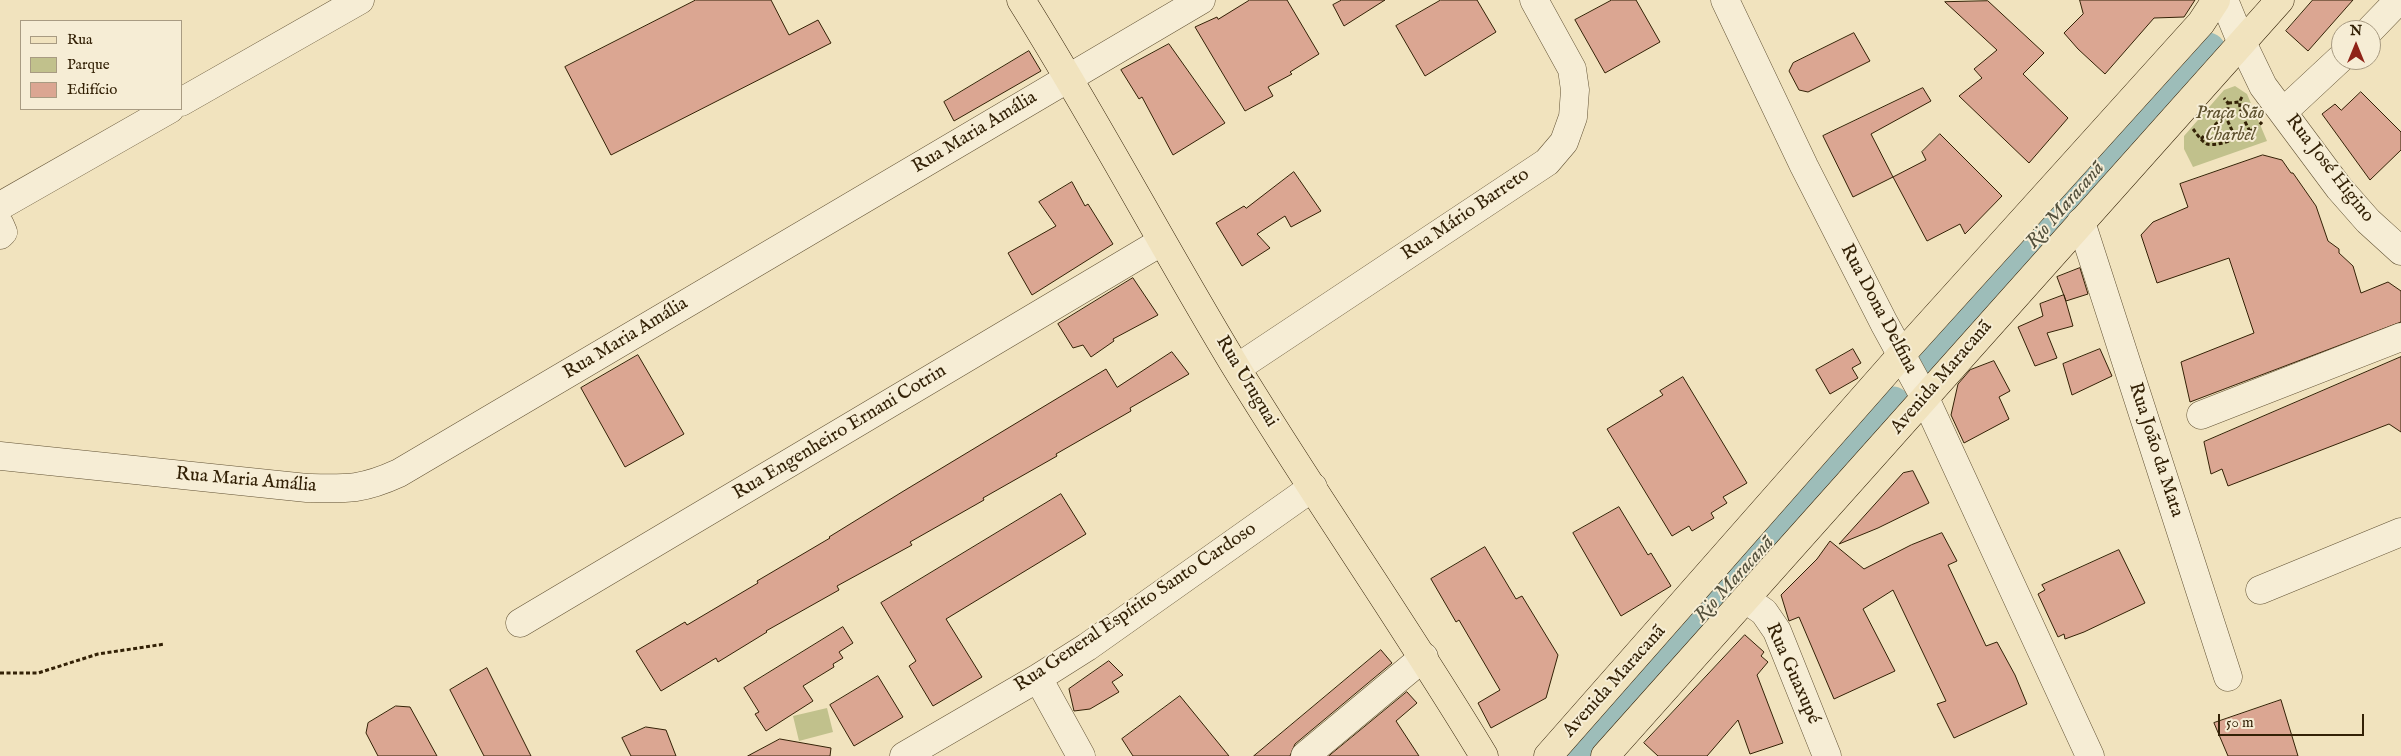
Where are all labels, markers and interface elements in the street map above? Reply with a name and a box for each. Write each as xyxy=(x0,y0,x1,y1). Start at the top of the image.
legend xyxy=(20,20,182,110)
north arrow xyxy=(2331,20,2381,70)
text: N xyxy=(2350,22,2362,40)
text: Rua xyxy=(67,30,93,49)
text: Parque xyxy=(67,55,110,74)
text: Edifício xyxy=(67,80,117,99)
street label: Rua Maria Amália xyxy=(909,87,1041,179)
park label: Praça São Charbel xyxy=(2195,103,2265,147)
street label: Rua José Higino xyxy=(2280,110,2378,228)
water label: Rio Maracanã xyxy=(2021,157,2111,255)
street label: Rua Mário Barreto xyxy=(1398,164,1534,266)
street label: Rua Dona Delfina xyxy=(1834,240,1922,378)
street label: Rua Maria Amália xyxy=(560,293,692,385)
street label: Avenida Maracanã xyxy=(1886,317,1998,439)
street label: Rua Uruguai xyxy=(1210,332,1282,432)
street label: Rua Engenheiro Ernani Cotrin xyxy=(729,360,951,506)
street label: Rua João da Mata xyxy=(2123,380,2187,520)
street label: Rua Maria Amália xyxy=(175,463,317,499)
street label: Rua General Espírito Santo Cardoso xyxy=(1011,518,1261,698)
water label: Rio Maracanã xyxy=(1690,532,1780,628)
street label: Rua Guaxupé xyxy=(1760,620,1824,728)
street label: Avenida Maracanã xyxy=(1559,621,1671,743)
scale bar xyxy=(2221,704,2367,736)
text: 50 m xyxy=(2226,713,2254,732)

